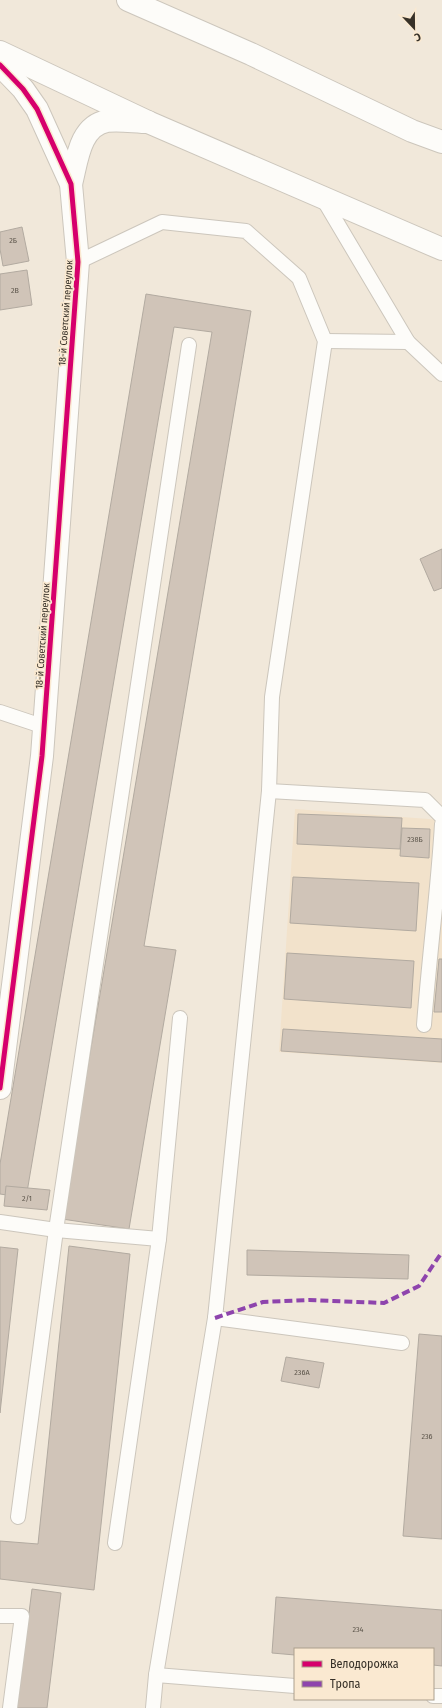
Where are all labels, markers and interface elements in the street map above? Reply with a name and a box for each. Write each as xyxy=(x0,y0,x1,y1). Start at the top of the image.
north arrow xyxy=(394,8,434,48)
text: С xyxy=(412,30,423,44)
house number: 2Б xyxy=(9,236,17,245)
street label: 18-й Советский переулок xyxy=(56,260,76,366)
house number: 2В xyxy=(11,286,20,295)
street label: 18-й Советский переулок xyxy=(33,583,53,689)
house number: 238Б xyxy=(407,835,423,844)
house number: 2/1 xyxy=(22,1194,32,1203)
house number: 236А xyxy=(294,1368,310,1377)
house number: 236 xyxy=(421,1432,433,1441)
house number: 234 xyxy=(353,1625,364,1634)
legend xyxy=(294,1648,434,1700)
text: Велодорожка xyxy=(330,1657,399,1671)
text: Тропа xyxy=(330,1677,361,1691)

